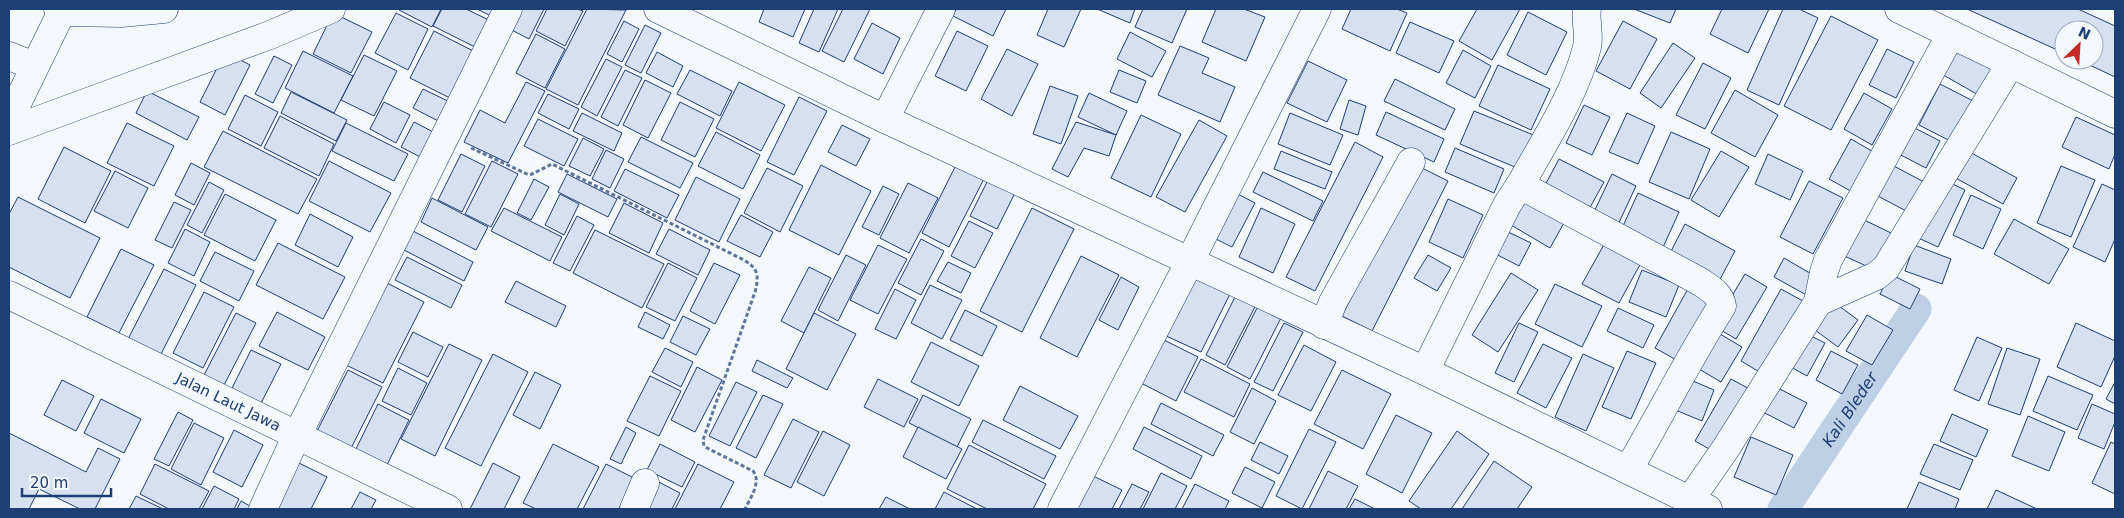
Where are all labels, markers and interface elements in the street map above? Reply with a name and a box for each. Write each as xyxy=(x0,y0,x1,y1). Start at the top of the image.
north arrow xyxy=(2054,20,2104,70)
text: N xyxy=(2076,23,2093,43)
water label: Kali Bleder xyxy=(1818,367,1882,450)
street label: Jalan Laut Jawa xyxy=(172,368,284,435)
scale bar xyxy=(22,466,111,498)
text: 20 m xyxy=(30,474,68,492)

